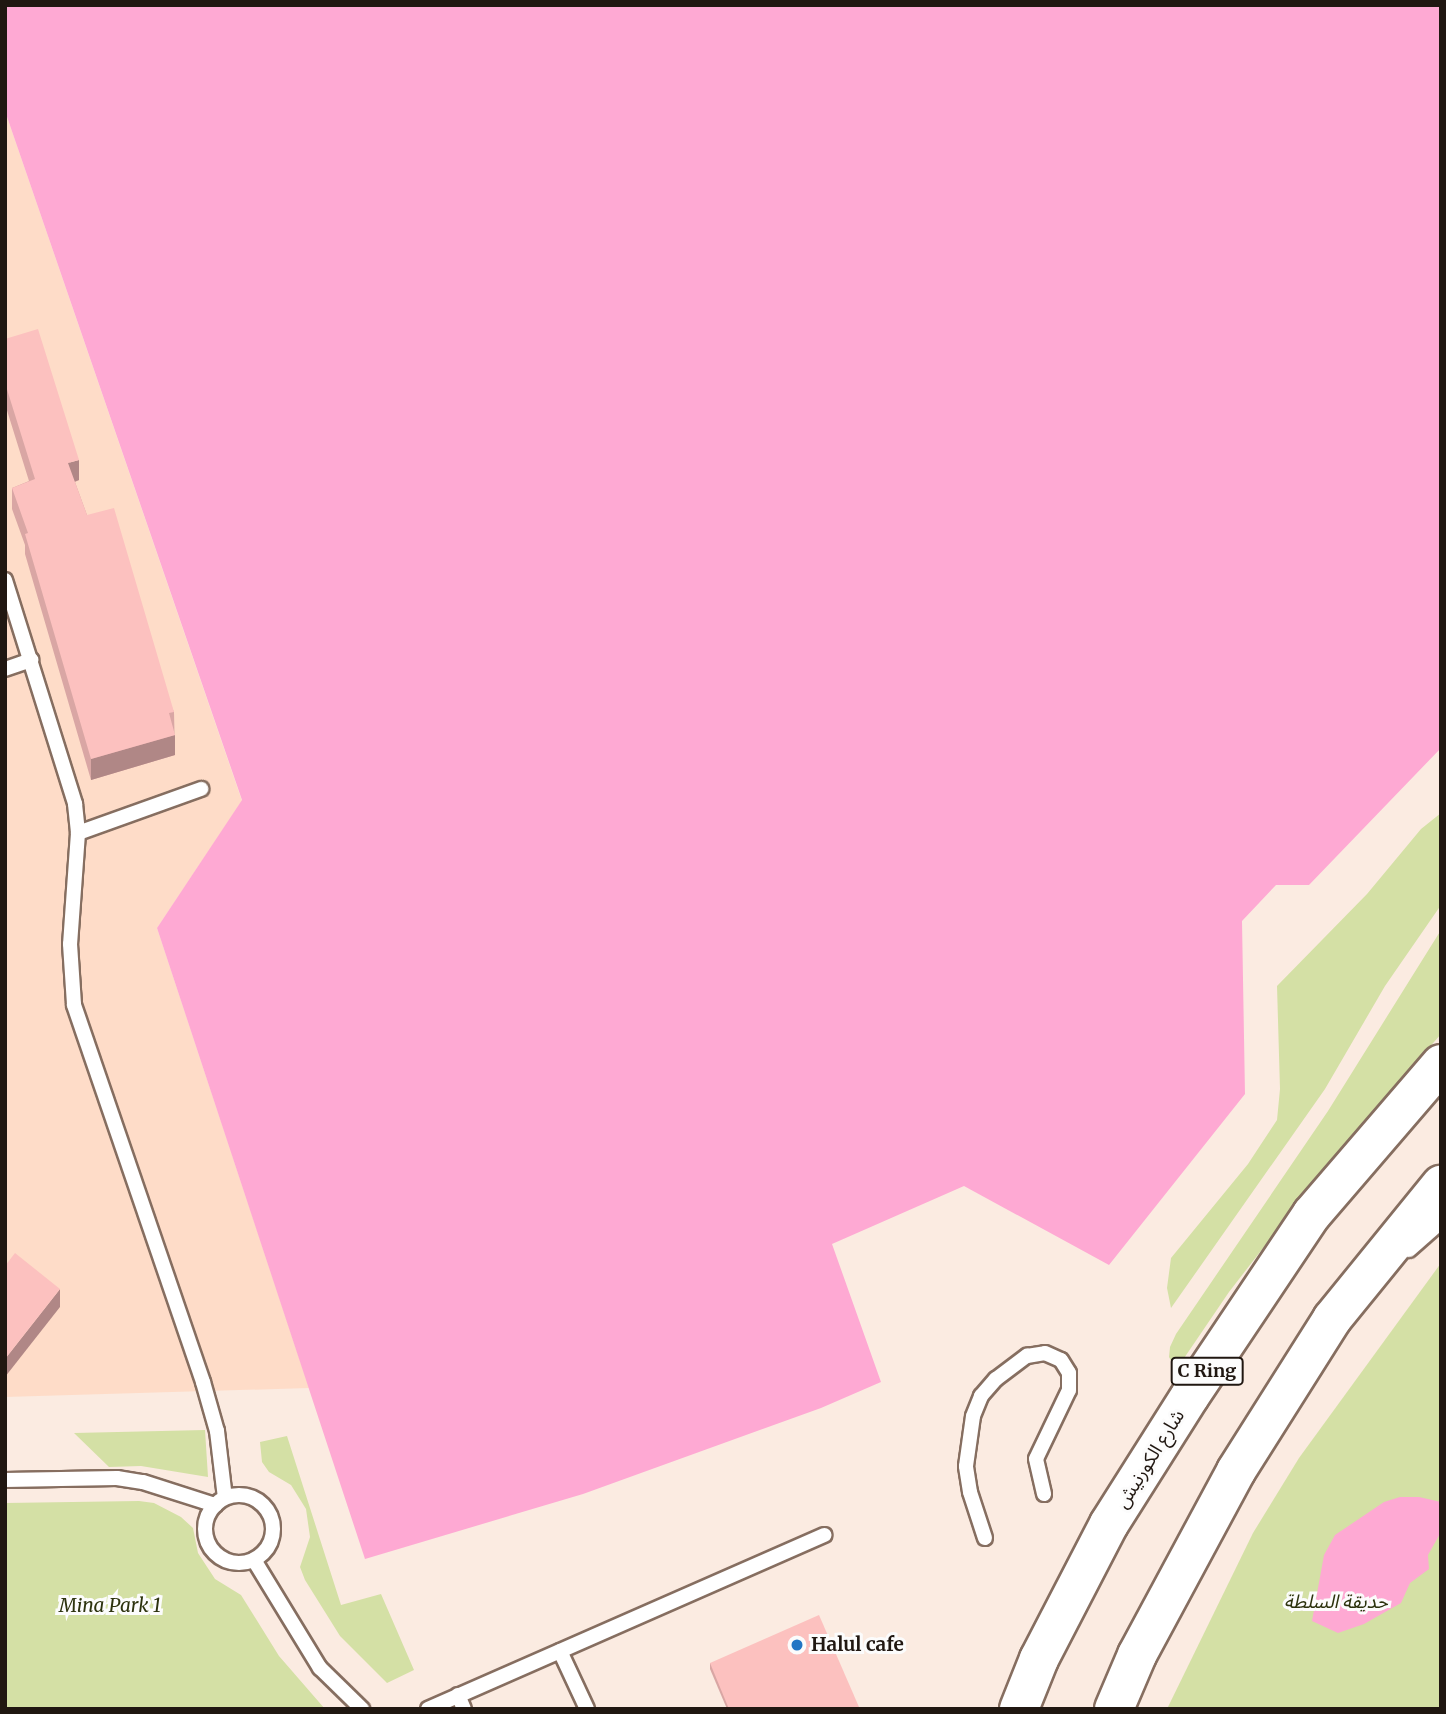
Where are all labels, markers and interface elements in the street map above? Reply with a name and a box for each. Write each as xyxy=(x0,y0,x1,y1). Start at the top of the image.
road number: C Ring xyxy=(1170,1356,1244,1386)
street label: شارع الكورنيش xyxy=(1111,1405,1189,1513)
park label: حديقة السلطة xyxy=(1284,1591,1388,1613)
park label: Mina Park 1 xyxy=(59,1595,161,1617)
place label: Halul cafe xyxy=(811,1634,904,1656)
marker: Halul cafe xyxy=(789,1637,805,1653)

